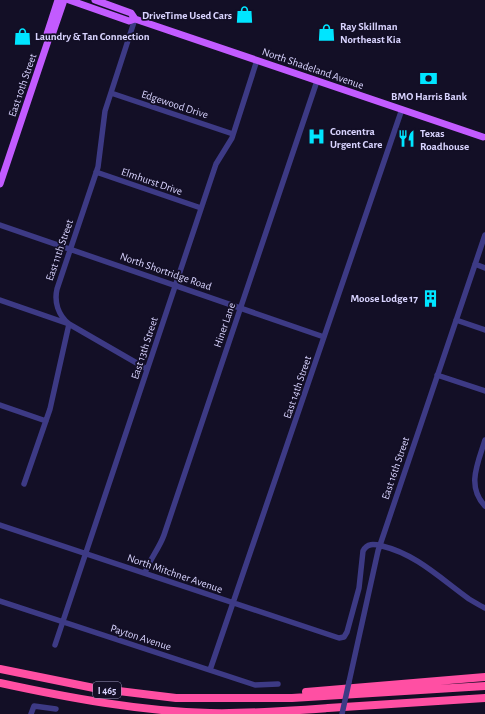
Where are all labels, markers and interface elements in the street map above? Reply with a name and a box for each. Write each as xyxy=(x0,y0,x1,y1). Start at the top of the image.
shop icon: DriveTime Used Cars xyxy=(235,5,255,25)
place label: DriveTime Used Cars xyxy=(142,10,232,21)
place label: Ray Skillman Northeast Kia xyxy=(340,21,402,45)
shop icon: Ray Skillman Northeast Kia xyxy=(317,22,337,42)
shop icon: Laundry & Tan Connection xyxy=(12,26,32,46)
place label: Laundry & Tan Connection xyxy=(35,31,150,42)
street label: North Shadeland Avenue xyxy=(261,46,365,91)
street label: East 10th Street xyxy=(7,52,39,118)
bank icon: BMO Harris Bank xyxy=(419,68,439,88)
street label: Edgewood Drive xyxy=(140,88,210,120)
place label: BMO Harris Bank xyxy=(391,91,467,102)
place label: Concentra Urgent Care xyxy=(330,126,382,150)
hospital icon: Concentra Urgent Care xyxy=(307,127,327,147)
place label: Texas Roadhouse xyxy=(420,128,469,152)
restaurant icon: Texas Roadhouse xyxy=(397,129,417,149)
street label: Elmhurst Drive xyxy=(120,166,184,197)
street label: East 11th Street xyxy=(44,218,75,282)
street label: North Shortridge Road xyxy=(118,251,213,292)
building icon: Moose Lodge 17 xyxy=(421,288,441,308)
place label: Moose Lodge 17 xyxy=(351,293,418,304)
street label: Hiner Lane xyxy=(212,301,237,349)
street label: East 13th Street xyxy=(129,315,160,381)
street label: East 14th Street xyxy=(282,354,314,420)
street label: East 16th Street xyxy=(380,435,411,501)
street label: North Mitchner Avenue xyxy=(126,552,224,595)
street label: Payton Avenue xyxy=(109,622,173,652)
road number: I 465 xyxy=(93,682,121,698)

